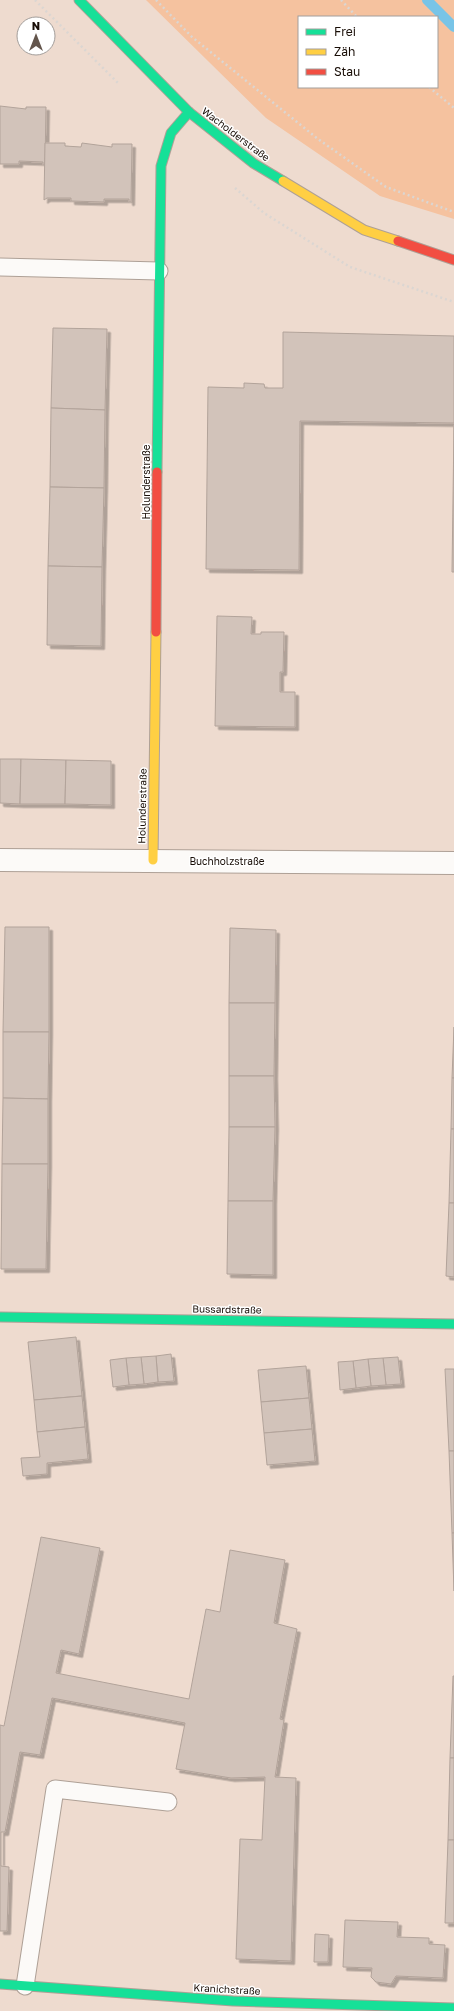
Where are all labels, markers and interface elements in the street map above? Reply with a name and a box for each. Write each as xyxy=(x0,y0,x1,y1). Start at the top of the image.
north arrow xyxy=(16,16,56,56)
legend xyxy=(298,16,438,88)
text: N xyxy=(32,19,40,32)
text: Frei xyxy=(334,24,356,39)
text: Zäh xyxy=(334,44,355,59)
text: Stau xyxy=(334,64,360,79)
street label: Wacholderstraße xyxy=(200,105,272,164)
street label: Holunderstraße xyxy=(140,444,152,520)
street label: Holunderstraße xyxy=(135,768,149,844)
street label: Buchholzstraße xyxy=(189,855,265,867)
street label: Bussardstraße xyxy=(192,1302,262,1316)
street label: Kranichstraße xyxy=(193,1981,261,1997)

